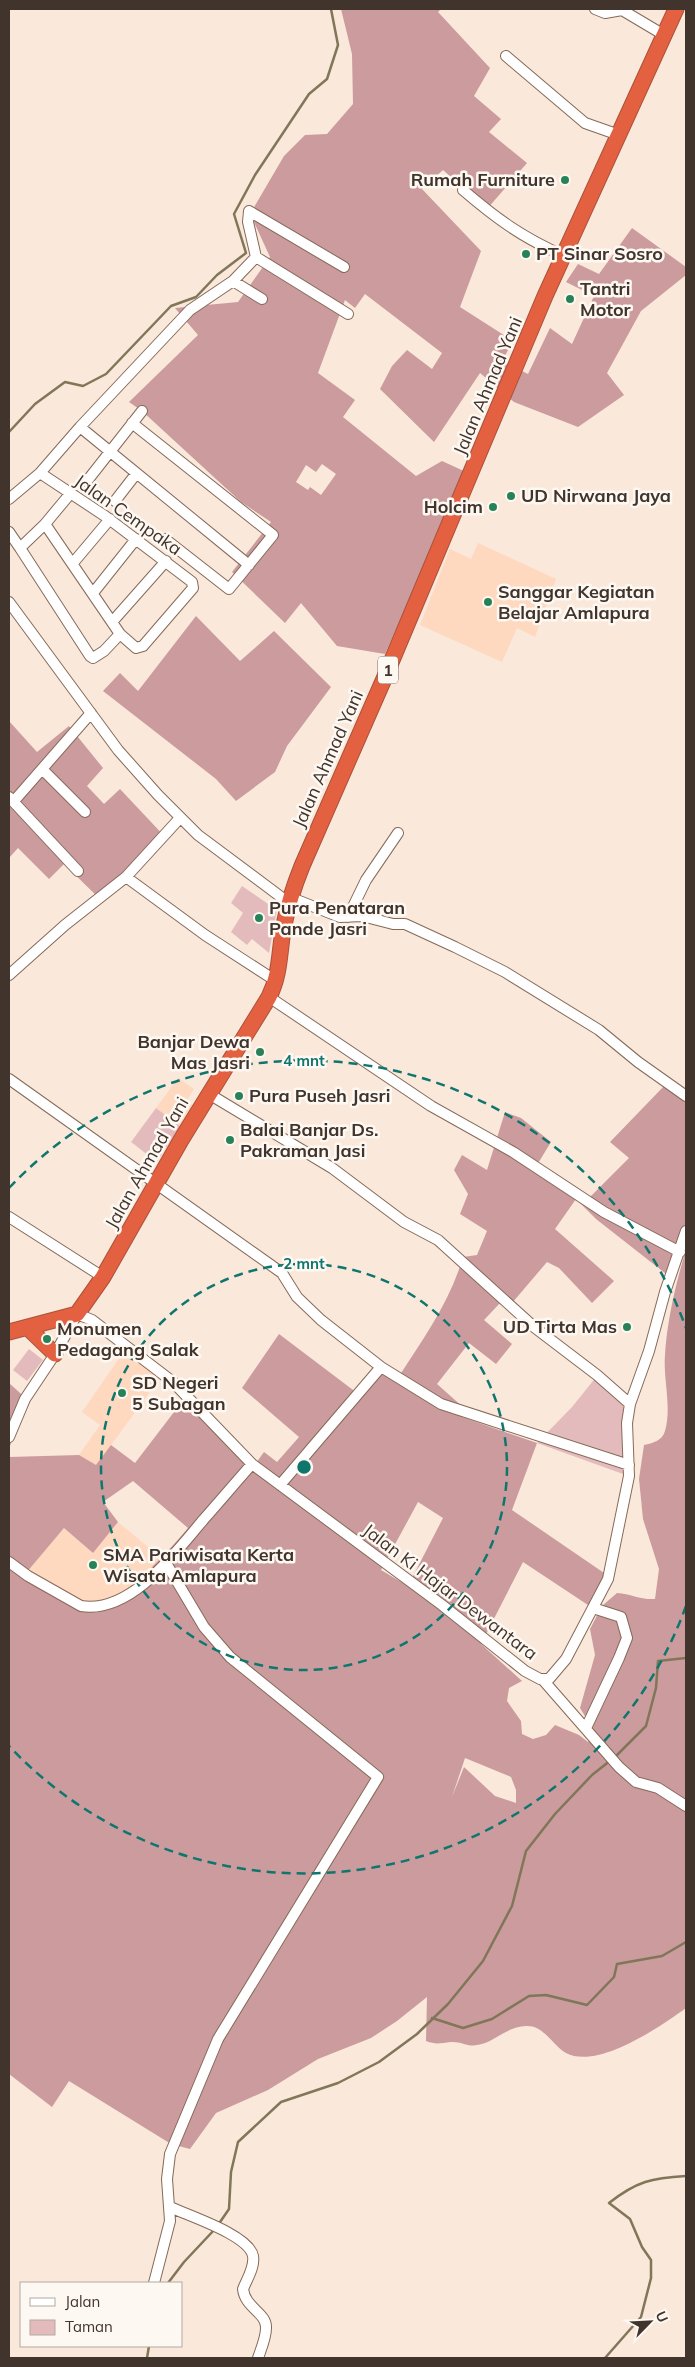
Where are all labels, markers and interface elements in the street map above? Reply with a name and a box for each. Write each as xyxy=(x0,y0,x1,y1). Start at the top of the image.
place label: Rumah Furniture xyxy=(411,168,555,191)
marker: Rumah Furniture xyxy=(559,174,571,186)
place label: PT Sinar Sosro xyxy=(536,242,663,265)
marker: PT Sinar Sosro xyxy=(520,248,532,260)
place label: Tantri Motor xyxy=(580,277,632,321)
marker: Tantri Motor xyxy=(564,293,576,305)
street label: Jalan Ahmad Yani xyxy=(448,313,527,458)
street label: Jalan Cempaka xyxy=(70,469,186,560)
place label: UD Nirwana Jaya xyxy=(521,484,671,507)
marker: UD Nirwana Jaya xyxy=(505,490,517,502)
place label: Holcim xyxy=(424,495,483,518)
marker: Holcim xyxy=(487,501,499,513)
place label: Sanggar Kegiatan Belajar Amlapura xyxy=(498,580,655,624)
marker: Sanggar Kegiatan Belajar Amlapura xyxy=(482,596,494,608)
road number: 1 xyxy=(378,656,398,684)
street label: Jalan Ahmad Yani xyxy=(287,686,368,831)
place label: Pura Penataran Pande Jasri xyxy=(269,896,405,940)
marker: Pura Penataran Pande Jasri xyxy=(253,912,265,924)
place label: Banjar Dewa Mas Jasri xyxy=(137,1030,250,1074)
marker: Banjar Dewa Mas Jasri xyxy=(254,1046,266,1058)
text: 4 mnt xyxy=(283,1051,325,1070)
place label: Pura Puseh Jasri xyxy=(249,1084,390,1107)
marker: Pura Puseh Jasri xyxy=(233,1090,245,1102)
street label: Jalan Ahmad Yani xyxy=(100,1093,194,1233)
place label: Balai Banjar Ds. Pakraman Jasi xyxy=(240,1118,378,1162)
marker: Balai Banjar Ds. Pakraman Jasi xyxy=(224,1134,236,1146)
text: 2 mnt xyxy=(283,1254,325,1273)
place label: UD Tirta Mas xyxy=(503,1315,617,1338)
place label: Monumen Pedagang Salak xyxy=(57,1317,200,1361)
marker: UD Tirta Mas xyxy=(621,1321,633,1333)
marker: Monumen Pedagang Salak xyxy=(41,1333,53,1345)
place label: SD Negeri 5 Subagan xyxy=(132,1371,226,1415)
marker: SD Negeri 5 Subagan xyxy=(116,1387,128,1399)
centre of rings xyxy=(295,1458,313,1476)
street label: Jalan Ki Hajar Dewantara xyxy=(358,1518,542,1665)
place label: SMA Pariwisata Kerta Wisata Amlapura xyxy=(103,1543,294,1587)
marker: SMA Pariwisata Kerta Wisata Amlapura xyxy=(87,1559,99,1571)
legend xyxy=(20,2282,182,2347)
text: Jalan xyxy=(65,2292,100,2311)
north arrow xyxy=(625,2297,675,2347)
text: U xyxy=(652,2308,672,2325)
text: Taman xyxy=(65,2317,113,2336)

